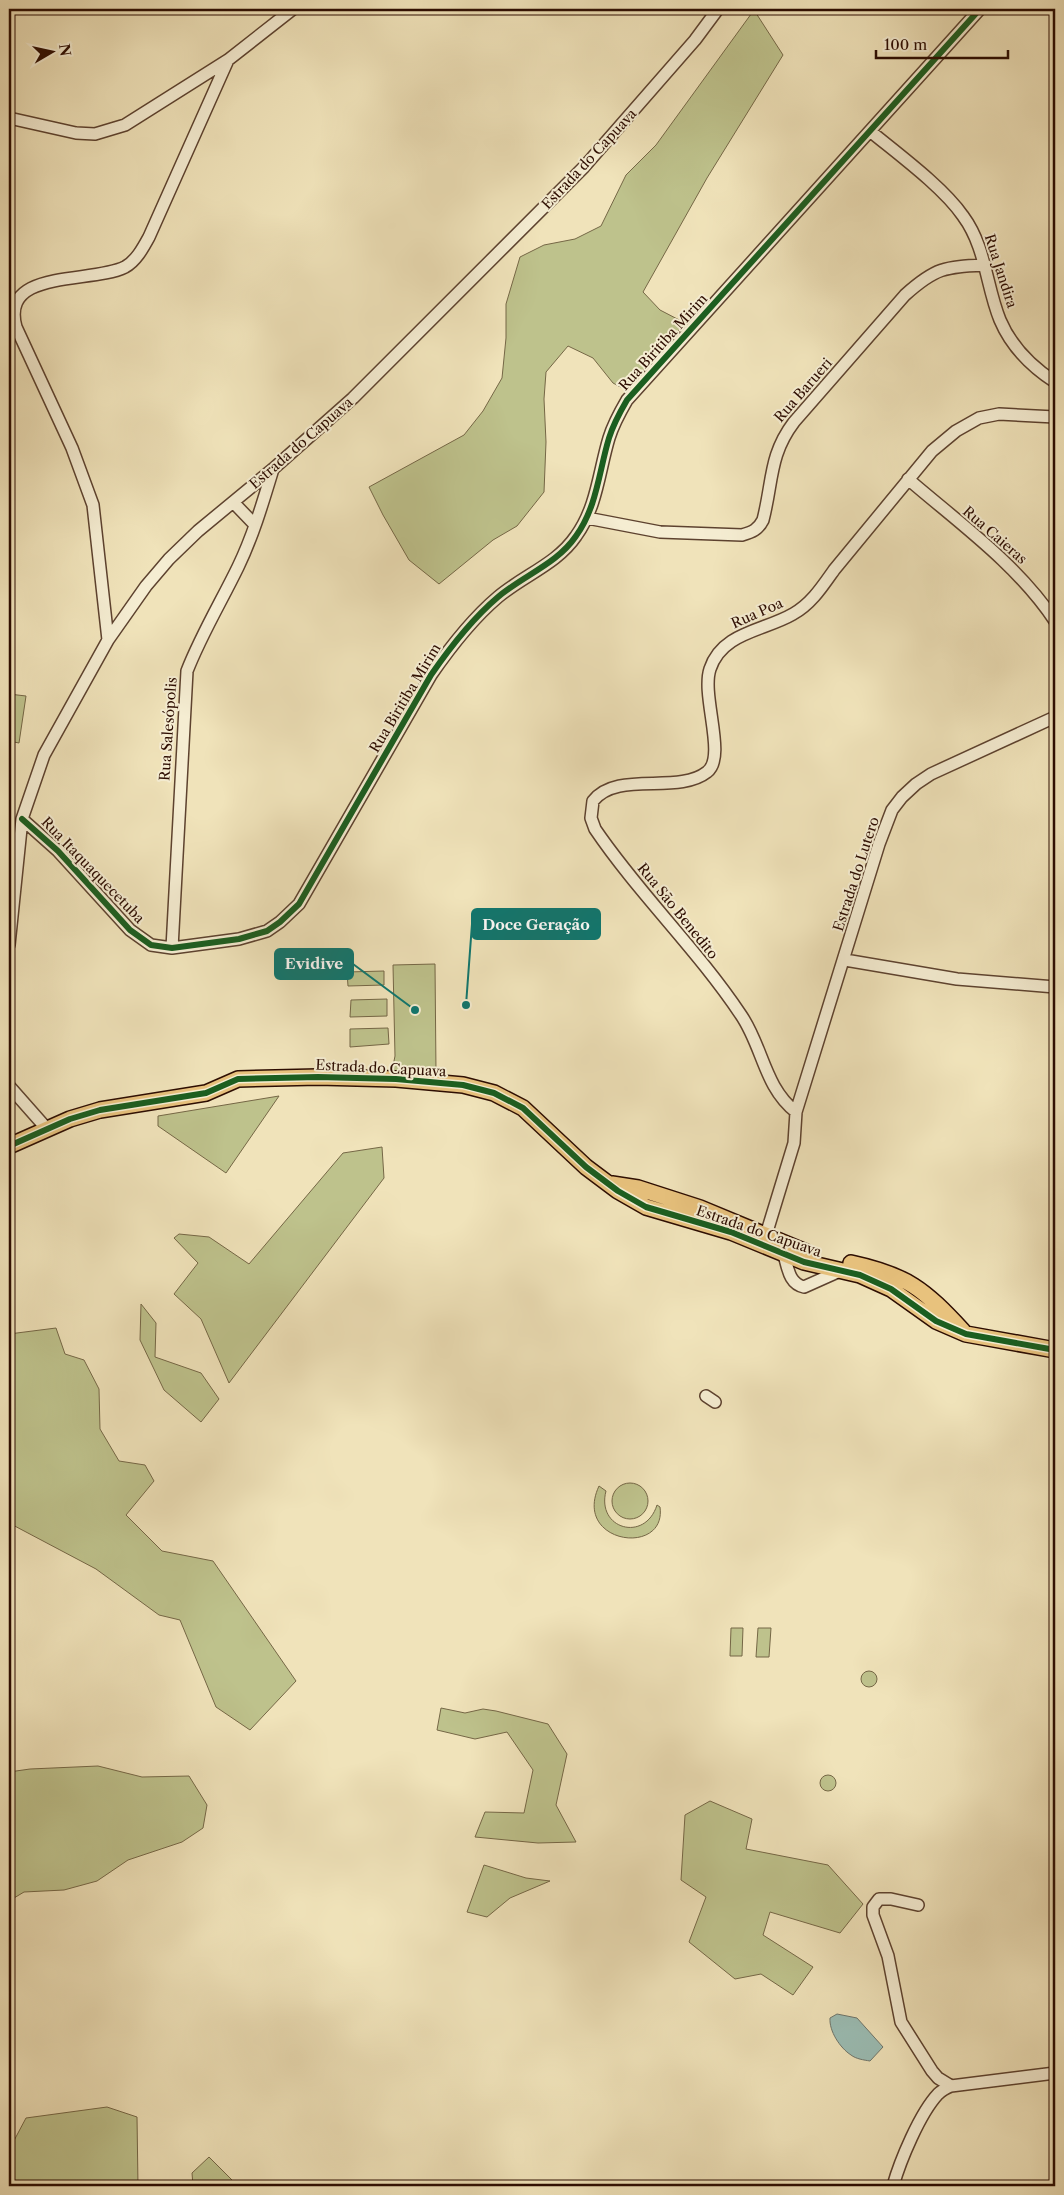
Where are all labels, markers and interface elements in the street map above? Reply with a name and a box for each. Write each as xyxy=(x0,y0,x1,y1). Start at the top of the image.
north arrow xyxy=(28,28,78,78)
scale bar xyxy=(876,28,1009,60)
text: 100 m xyxy=(884,35,927,54)
text: N xyxy=(55,43,75,57)
street label: Estrada do Capuava xyxy=(538,104,641,213)
street label: Rua Jandira xyxy=(981,232,1022,311)
street label: Rua Biritiba Mirim xyxy=(615,290,711,394)
street label: Rua Barueri xyxy=(770,354,836,426)
street label: Estrada do Capuava xyxy=(246,393,357,493)
street label: Rua Caieras xyxy=(959,502,1031,568)
street label: Rua Poa xyxy=(728,593,786,632)
street label: Rua Biritiba Mirim xyxy=(365,640,445,756)
street label: Rua Salesópolis xyxy=(155,677,181,781)
street label: Rua Itaquaquecetuba xyxy=(38,813,149,927)
street label: Estrada do Lutero xyxy=(829,815,883,933)
street label: Rua São Benedito xyxy=(634,859,722,963)
callout: Doce Geração xyxy=(472,909,600,939)
text: Doce Geração xyxy=(482,915,590,934)
callout: Evidive xyxy=(275,949,353,979)
text: Evidive xyxy=(285,954,343,973)
street label: Estrada do Capuava xyxy=(315,1056,448,1080)
street label: Estrada do Capuava xyxy=(694,1201,825,1261)

